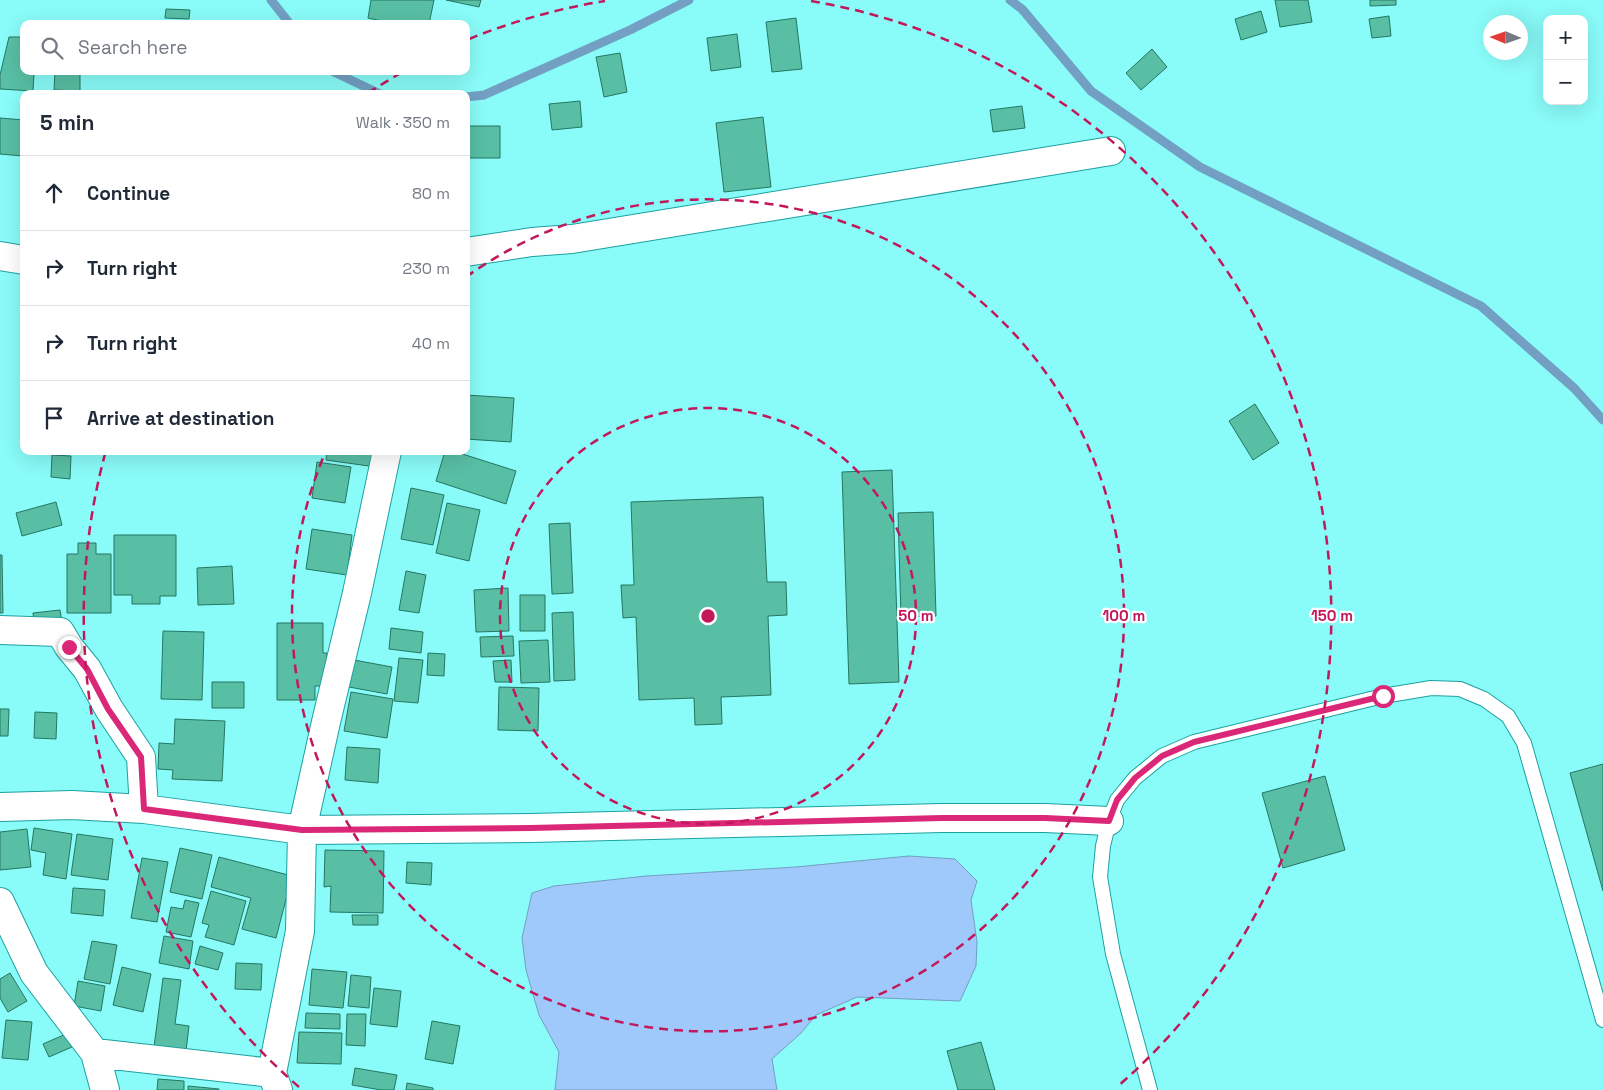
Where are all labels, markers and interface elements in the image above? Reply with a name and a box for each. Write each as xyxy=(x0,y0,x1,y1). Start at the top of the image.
north arrow xyxy=(1483,15,1528,60)
map controls xyxy=(1543,15,1588,105)
button: + xyxy=(1543,15,1588,60)
search box xyxy=(20,20,470,75)
icon: search xyxy=(38,34,66,62)
text: Search here xyxy=(78,35,188,60)
button: − xyxy=(1543,60,1588,105)
text: 5 min xyxy=(40,109,94,136)
text: Walk · 350 m xyxy=(356,112,450,133)
icon: ahead xyxy=(40,179,68,207)
text: Continue xyxy=(87,181,170,206)
text: 80 m xyxy=(412,183,450,204)
icon: right xyxy=(40,254,68,282)
text: Turn right xyxy=(87,256,177,281)
text: 230 m xyxy=(403,258,450,279)
icon: right xyxy=(40,329,68,357)
text: Turn right xyxy=(87,331,177,356)
text: 40 m xyxy=(412,333,450,354)
icon: arrive xyxy=(40,404,68,432)
text: Arrive at destination xyxy=(87,406,275,431)
text: 50 m xyxy=(898,606,934,625)
text: 100 m xyxy=(1103,606,1145,625)
text: 150 m xyxy=(1311,606,1353,625)
centre of rings xyxy=(699,607,717,625)
route end xyxy=(58,636,81,659)
route start xyxy=(1372,685,1395,708)

